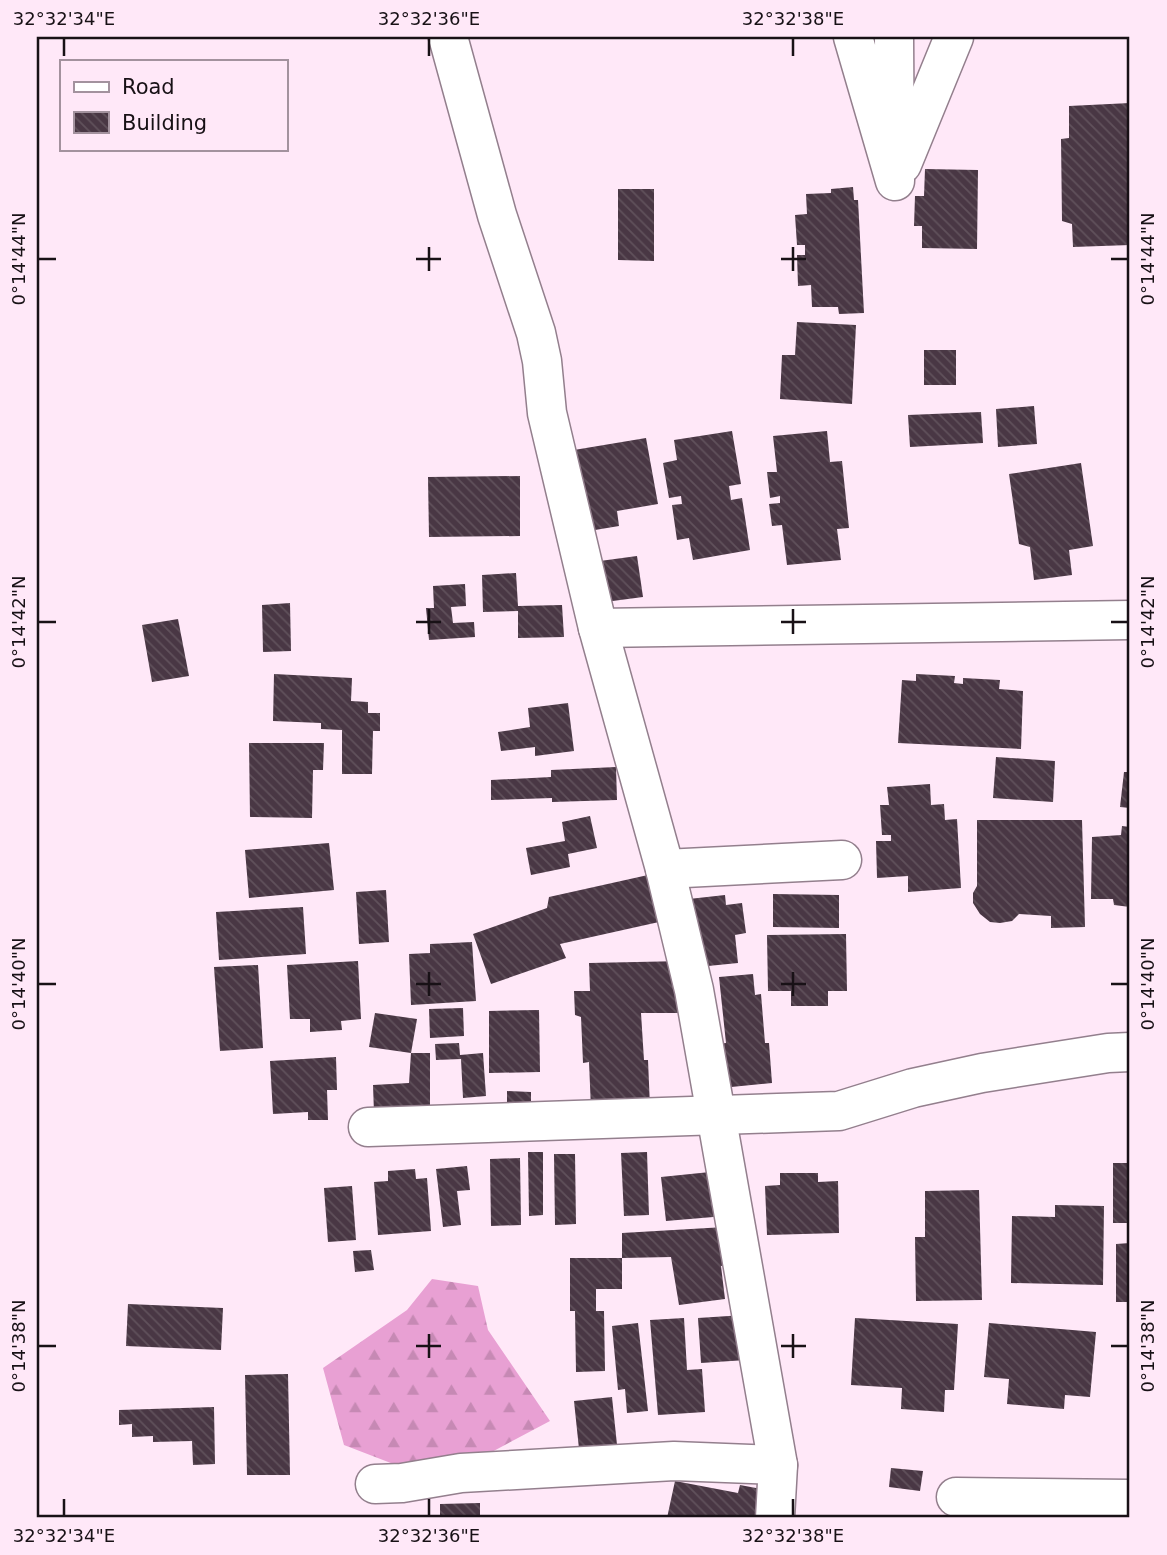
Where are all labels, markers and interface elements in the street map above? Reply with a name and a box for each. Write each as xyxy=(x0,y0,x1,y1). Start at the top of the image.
text: 32°32'34"E xyxy=(13,8,115,29)
text: 32°32'36"E xyxy=(378,8,480,29)
text: 32°32'38"E xyxy=(742,8,844,29)
legend xyxy=(60,60,287,150)
text: Road xyxy=(122,75,175,99)
text: Building xyxy=(122,111,207,135)
text: 0°14'44"N xyxy=(8,213,29,305)
text: 0°14'44"N xyxy=(1137,213,1158,305)
text: 0°14'42"N xyxy=(8,576,29,668)
text: 0°14'42"N xyxy=(1137,576,1158,668)
text: 0°14'40"N xyxy=(8,938,29,1030)
text: 0°14'40"N xyxy=(1137,938,1158,1030)
text: 0°14'38"N xyxy=(8,1300,29,1392)
text: 0°14'38"N xyxy=(1137,1300,1158,1392)
text: 32°32'34"E xyxy=(13,1525,115,1546)
text: 32°32'36"E xyxy=(378,1525,480,1546)
text: 32°32'38"E xyxy=(742,1525,844,1546)

